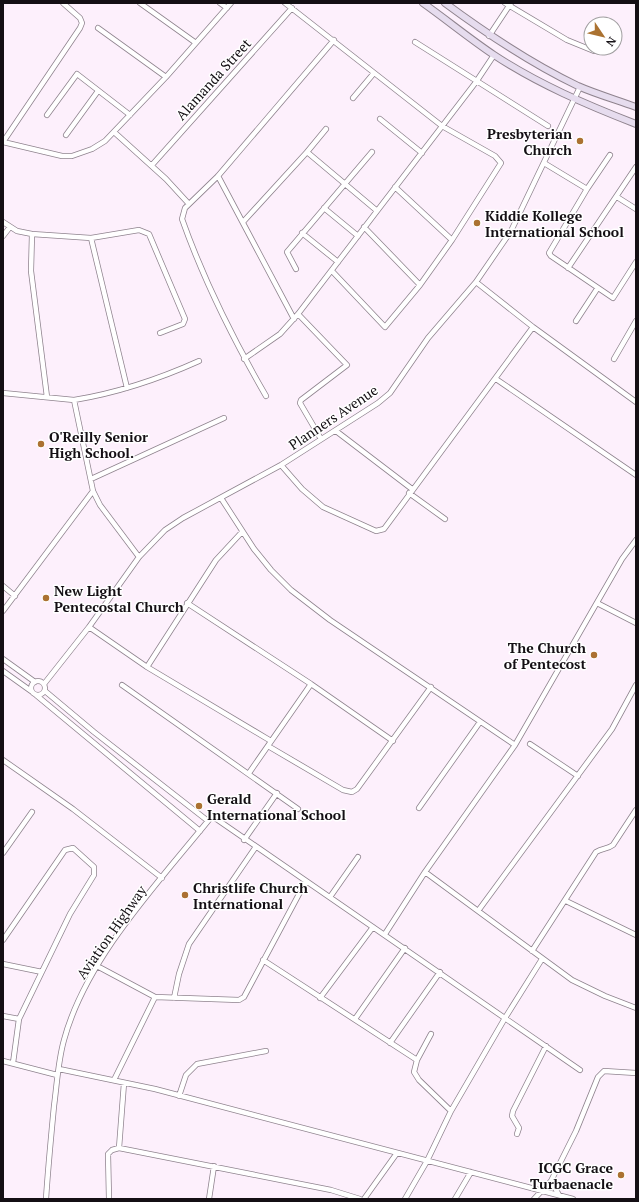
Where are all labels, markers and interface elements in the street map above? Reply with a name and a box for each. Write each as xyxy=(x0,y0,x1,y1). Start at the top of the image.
north arrow xyxy=(583,16,623,56)
street label: Alamanda Street xyxy=(171,33,255,124)
text: N xyxy=(603,34,619,50)
place label: Presbyterian Church xyxy=(487,124,572,159)
marker: Presbyterian Church xyxy=(575,136,585,146)
place label: Kiddie Kollege International School xyxy=(485,206,624,241)
marker: Kiddie Kollege International School xyxy=(472,218,482,228)
street label: Planners Avenue xyxy=(285,380,381,454)
place label: O'Reilly Senior High School. xyxy=(49,427,148,462)
marker: O'Reilly Senior High School. xyxy=(36,439,46,449)
place label: New Light Pentecostal Church xyxy=(54,581,184,616)
marker: New Light Pentecostal Church xyxy=(41,593,51,603)
place label: The Church of Pentecost xyxy=(504,638,586,673)
marker: The Church of Pentecost xyxy=(589,650,599,660)
place label: Gerald International School xyxy=(207,789,346,824)
marker: Gerald International School xyxy=(194,801,204,811)
place label: Christlife Church International xyxy=(193,878,308,913)
street label: Aviation Highway xyxy=(72,881,151,983)
marker: Christlife Church International xyxy=(180,890,190,900)
place label: ICGC Grace Turbaenacle xyxy=(530,1158,613,1193)
marker: ICGC Grace Turbaenacle xyxy=(616,1170,626,1180)

